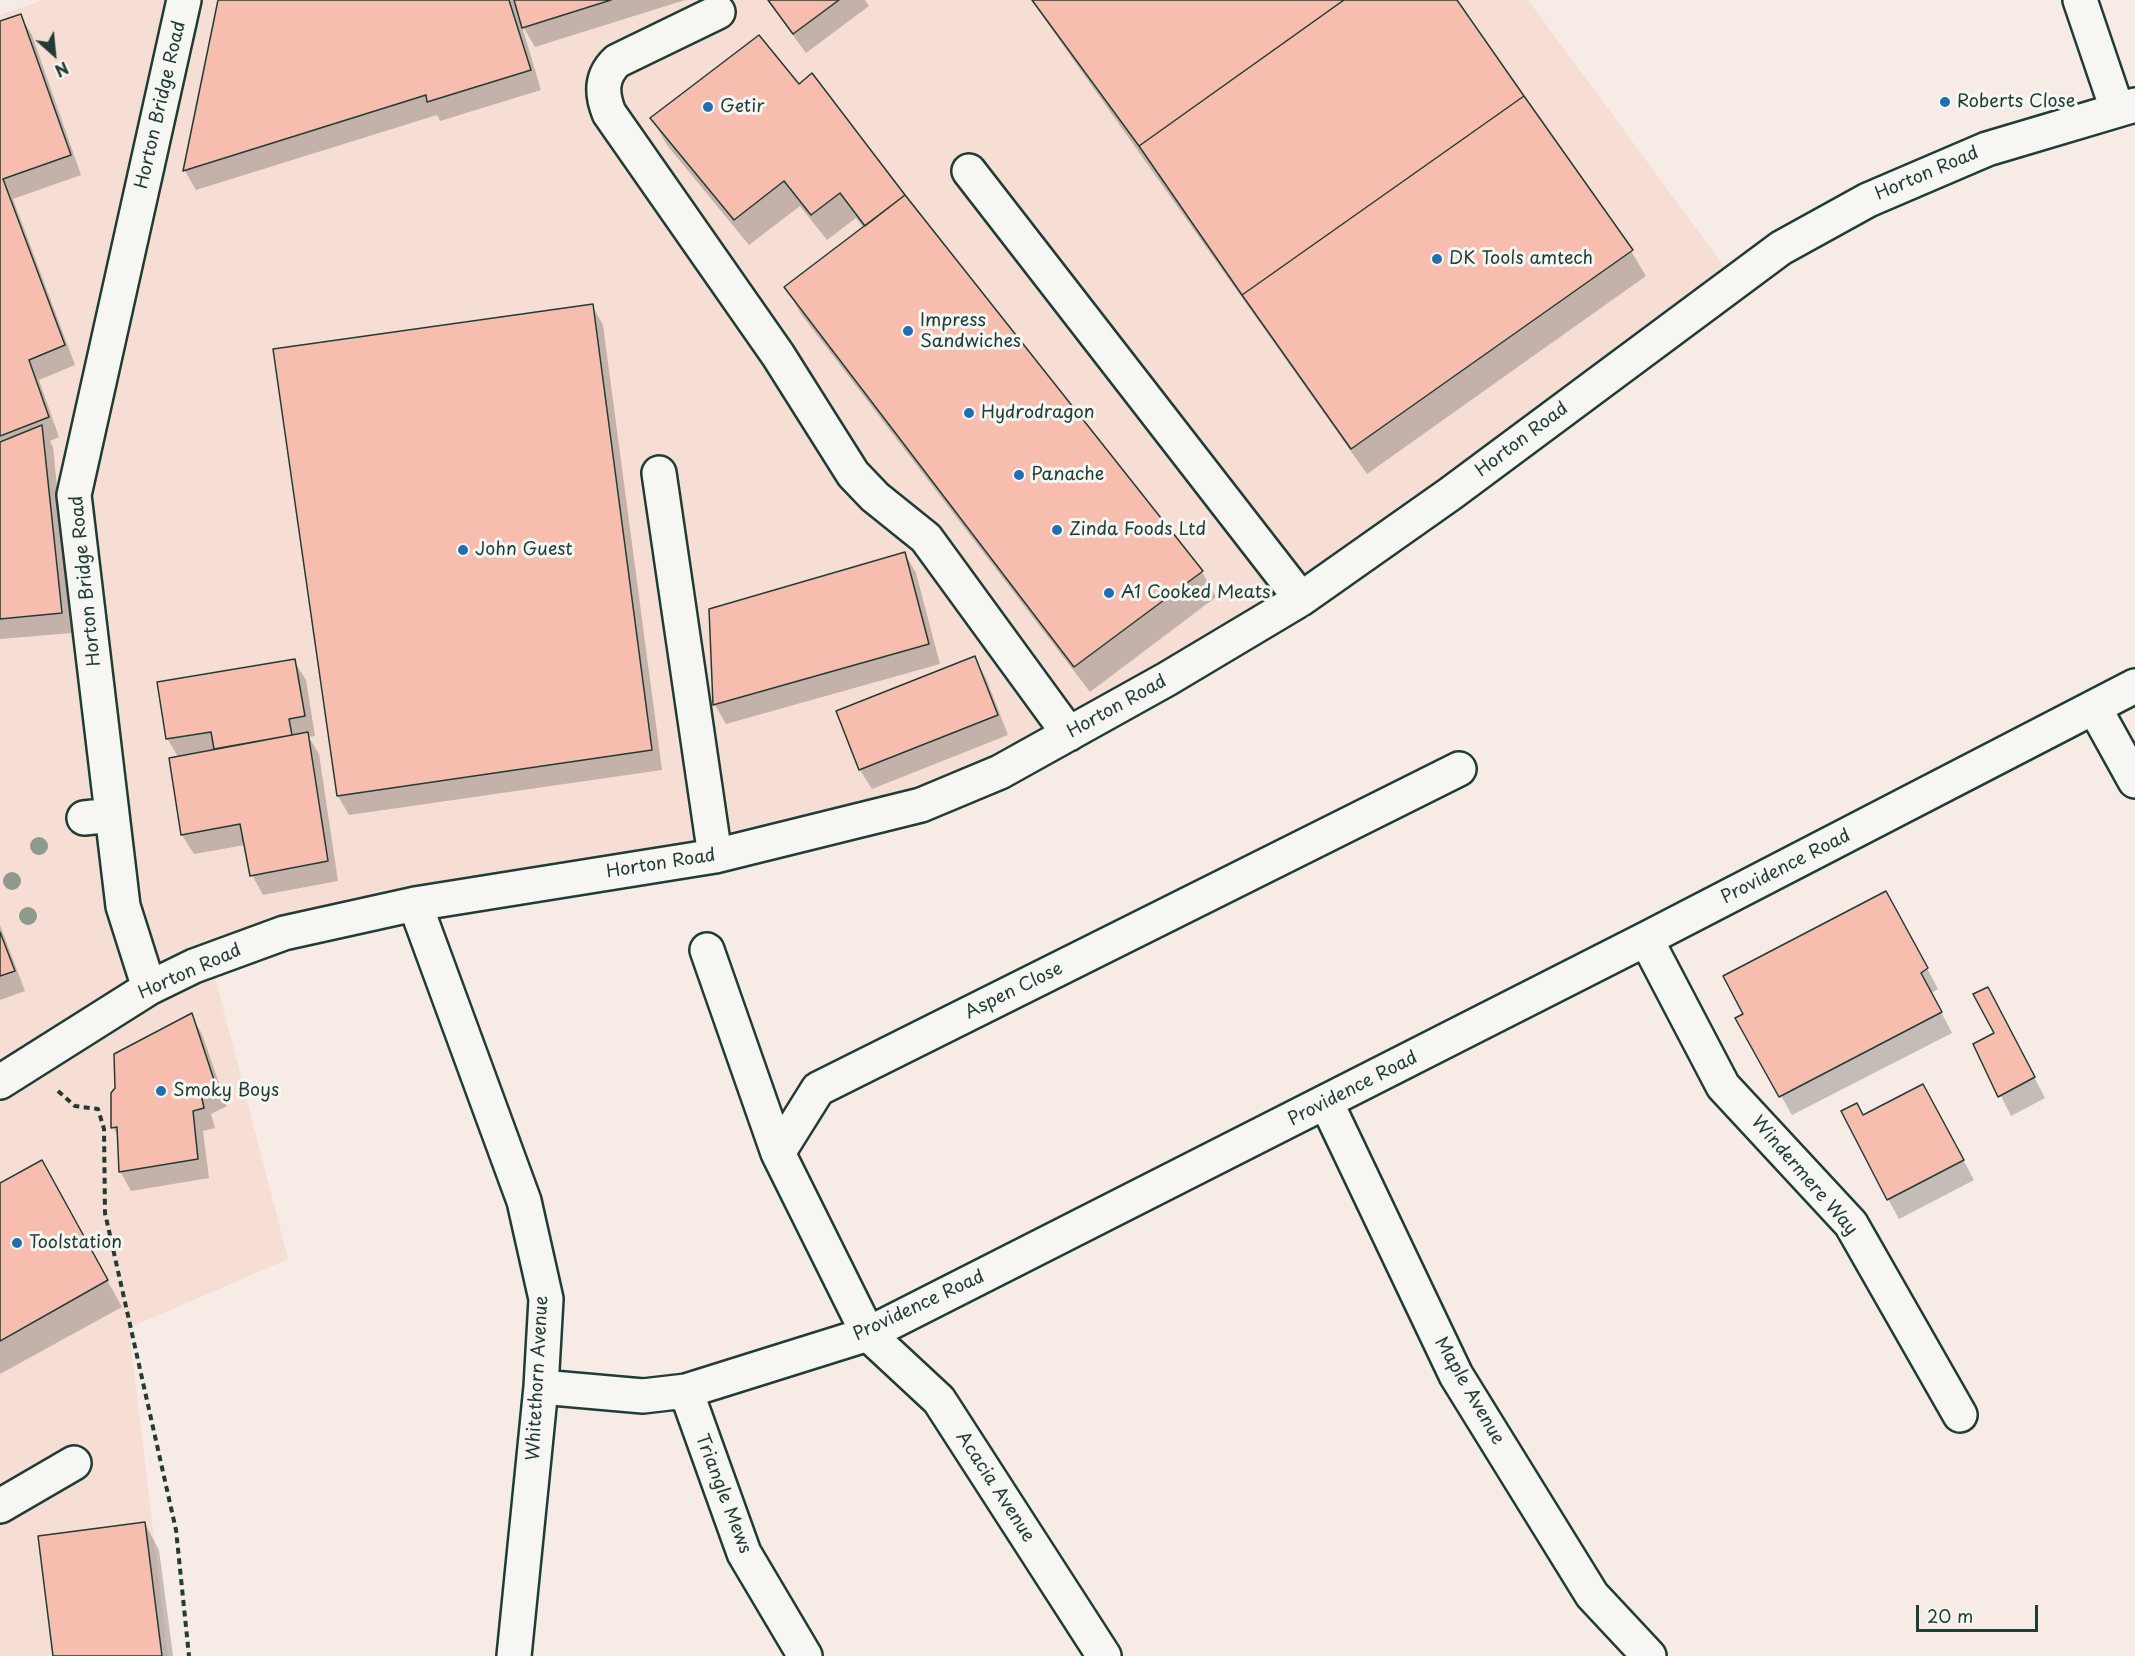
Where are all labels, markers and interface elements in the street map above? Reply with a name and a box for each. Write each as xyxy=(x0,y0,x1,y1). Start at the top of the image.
street label: Horton Bridge Road xyxy=(131,19,191,191)
north arrow xyxy=(24,24,84,84)
text: N xyxy=(51,56,73,84)
place label: Roberts Close xyxy=(1957,91,2075,113)
marker: Roberts Close xyxy=(1938,95,1952,109)
place label: Getir xyxy=(720,96,764,118)
marker: Getir xyxy=(701,100,715,114)
street label: Horton Road xyxy=(1872,143,1982,205)
place label: DK Tools amtech xyxy=(1449,248,1593,270)
marker: DK Tools amtech xyxy=(1430,252,1444,266)
place label: Impress Sandwiches xyxy=(920,310,1021,352)
marker: Impress Sandwiches xyxy=(901,324,915,338)
street label: Horton Road xyxy=(1471,398,1573,482)
place label: Hydrodragon xyxy=(981,402,1094,424)
marker: Hydrodragon xyxy=(962,406,976,420)
place label: Panache xyxy=(1031,464,1104,486)
marker: Panache xyxy=(1012,468,1026,482)
street label: Horton Bridge Road xyxy=(66,494,106,668)
place label: Zinda Foods Ltd xyxy=(1069,519,1206,541)
marker: Zinda Foods Ltd xyxy=(1050,523,1064,537)
place label: John Guest xyxy=(475,539,573,561)
marker: John Guest xyxy=(456,543,470,557)
place label: A1 Cooked Meats xyxy=(1121,582,1271,604)
marker: A1 Cooked Meats xyxy=(1102,586,1116,600)
street label: Horton Road xyxy=(1064,671,1170,743)
street label: Providence Road xyxy=(1718,825,1854,909)
street label: Horton Road xyxy=(605,845,717,883)
street label: Horton Road xyxy=(135,940,245,1004)
street label: Aspen Close xyxy=(962,958,1066,1024)
street label: Providence Road xyxy=(1285,1047,1421,1131)
place label: Smoky Boys xyxy=(173,1080,279,1102)
marker: Smoky Boys xyxy=(154,1084,168,1098)
street label: Windermere Way xyxy=(1746,1112,1862,1240)
place label: Toolstation xyxy=(29,1232,122,1254)
marker: Toolstation xyxy=(10,1236,24,1250)
street label: Providence Road xyxy=(850,1266,988,1346)
street label: Whitethorn Avenue xyxy=(523,1295,553,1461)
street label: Maple Avenue xyxy=(1429,1333,1509,1449)
street label: Acacia Avenue xyxy=(951,1428,1039,1546)
street label: Triangle Mews xyxy=(690,1431,756,1557)
scale bar xyxy=(1919,1593,2040,1631)
text: 20 m xyxy=(1927,1602,1973,1629)

